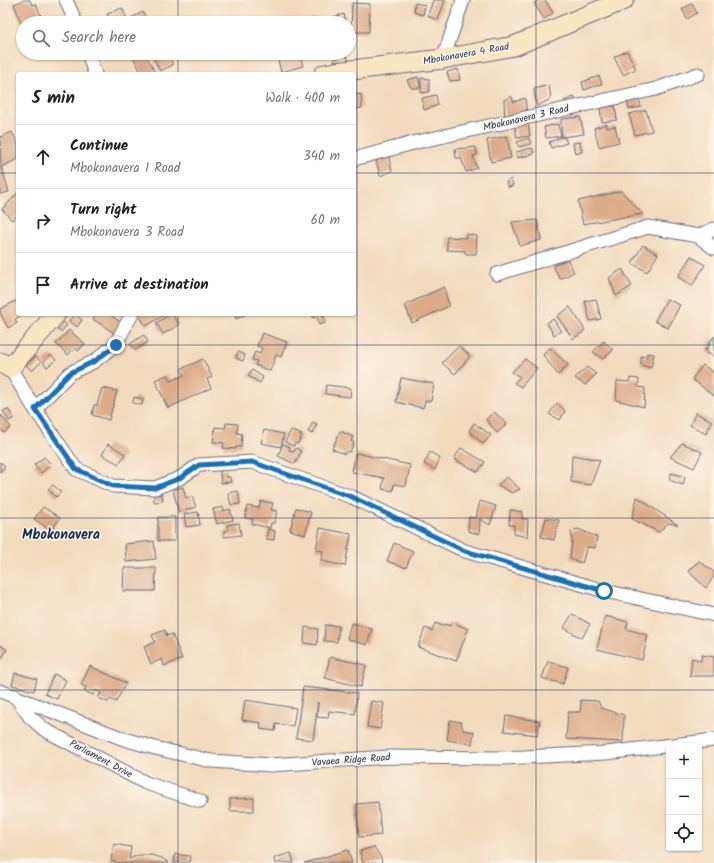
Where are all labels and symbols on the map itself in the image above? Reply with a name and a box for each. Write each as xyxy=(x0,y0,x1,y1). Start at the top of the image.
street label: Mbokonavera 4 Road xyxy=(422,38,511,69)
street label: Mbokonavera 3 Road xyxy=(482,100,571,136)
route end xyxy=(107,336,125,354)
district label: Mbokonavera xyxy=(22,524,100,546)
route start xyxy=(595,582,613,600)
street label: Parliament Drive xyxy=(67,736,136,783)
street label: Vavaea Ridge Road xyxy=(311,749,392,771)

